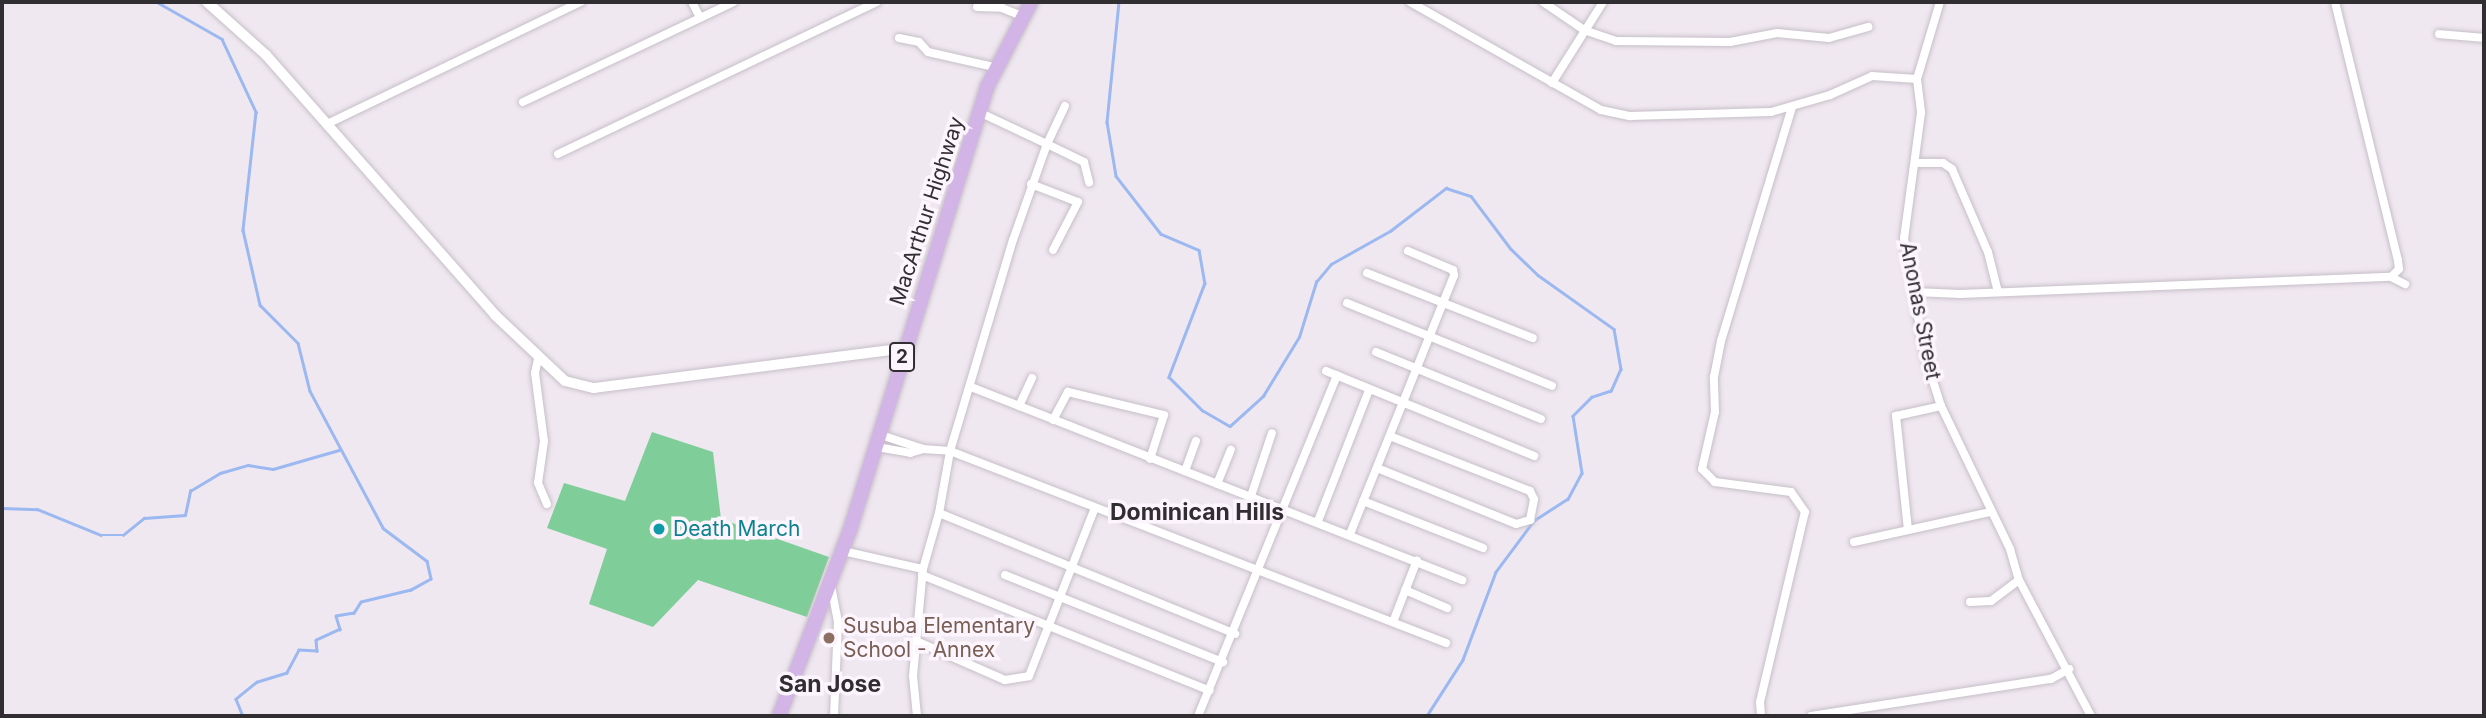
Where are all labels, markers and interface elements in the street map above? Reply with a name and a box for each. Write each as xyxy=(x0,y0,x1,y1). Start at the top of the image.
street label: MacArthur Highway xyxy=(885,114,969,308)
street label: Anonas Street xyxy=(1894,240,1946,382)
road number: 2 xyxy=(888,342,916,372)
district label: Dominican Hills xyxy=(1110,498,1284,526)
place label: Death March xyxy=(673,516,800,542)
marker: Death March xyxy=(651,521,667,537)
place label: Susuba Elementary School - Annex xyxy=(843,613,1035,663)
marker: Susuba Elementary School - Annex xyxy=(821,630,837,646)
district label: San Jose xyxy=(779,670,881,698)

